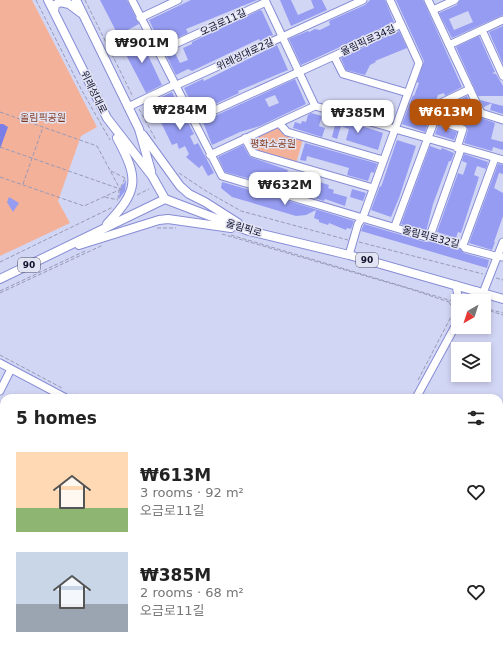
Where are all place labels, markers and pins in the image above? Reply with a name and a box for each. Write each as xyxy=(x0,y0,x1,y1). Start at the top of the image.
pin: ₩901M xyxy=(114,30,170,64)
pin: ₩284M xyxy=(152,97,208,131)
pin: ₩613M xyxy=(418,99,474,133)
pin: ₩385M xyxy=(330,100,386,134)
pin: ₩632M xyxy=(257,172,313,206)

